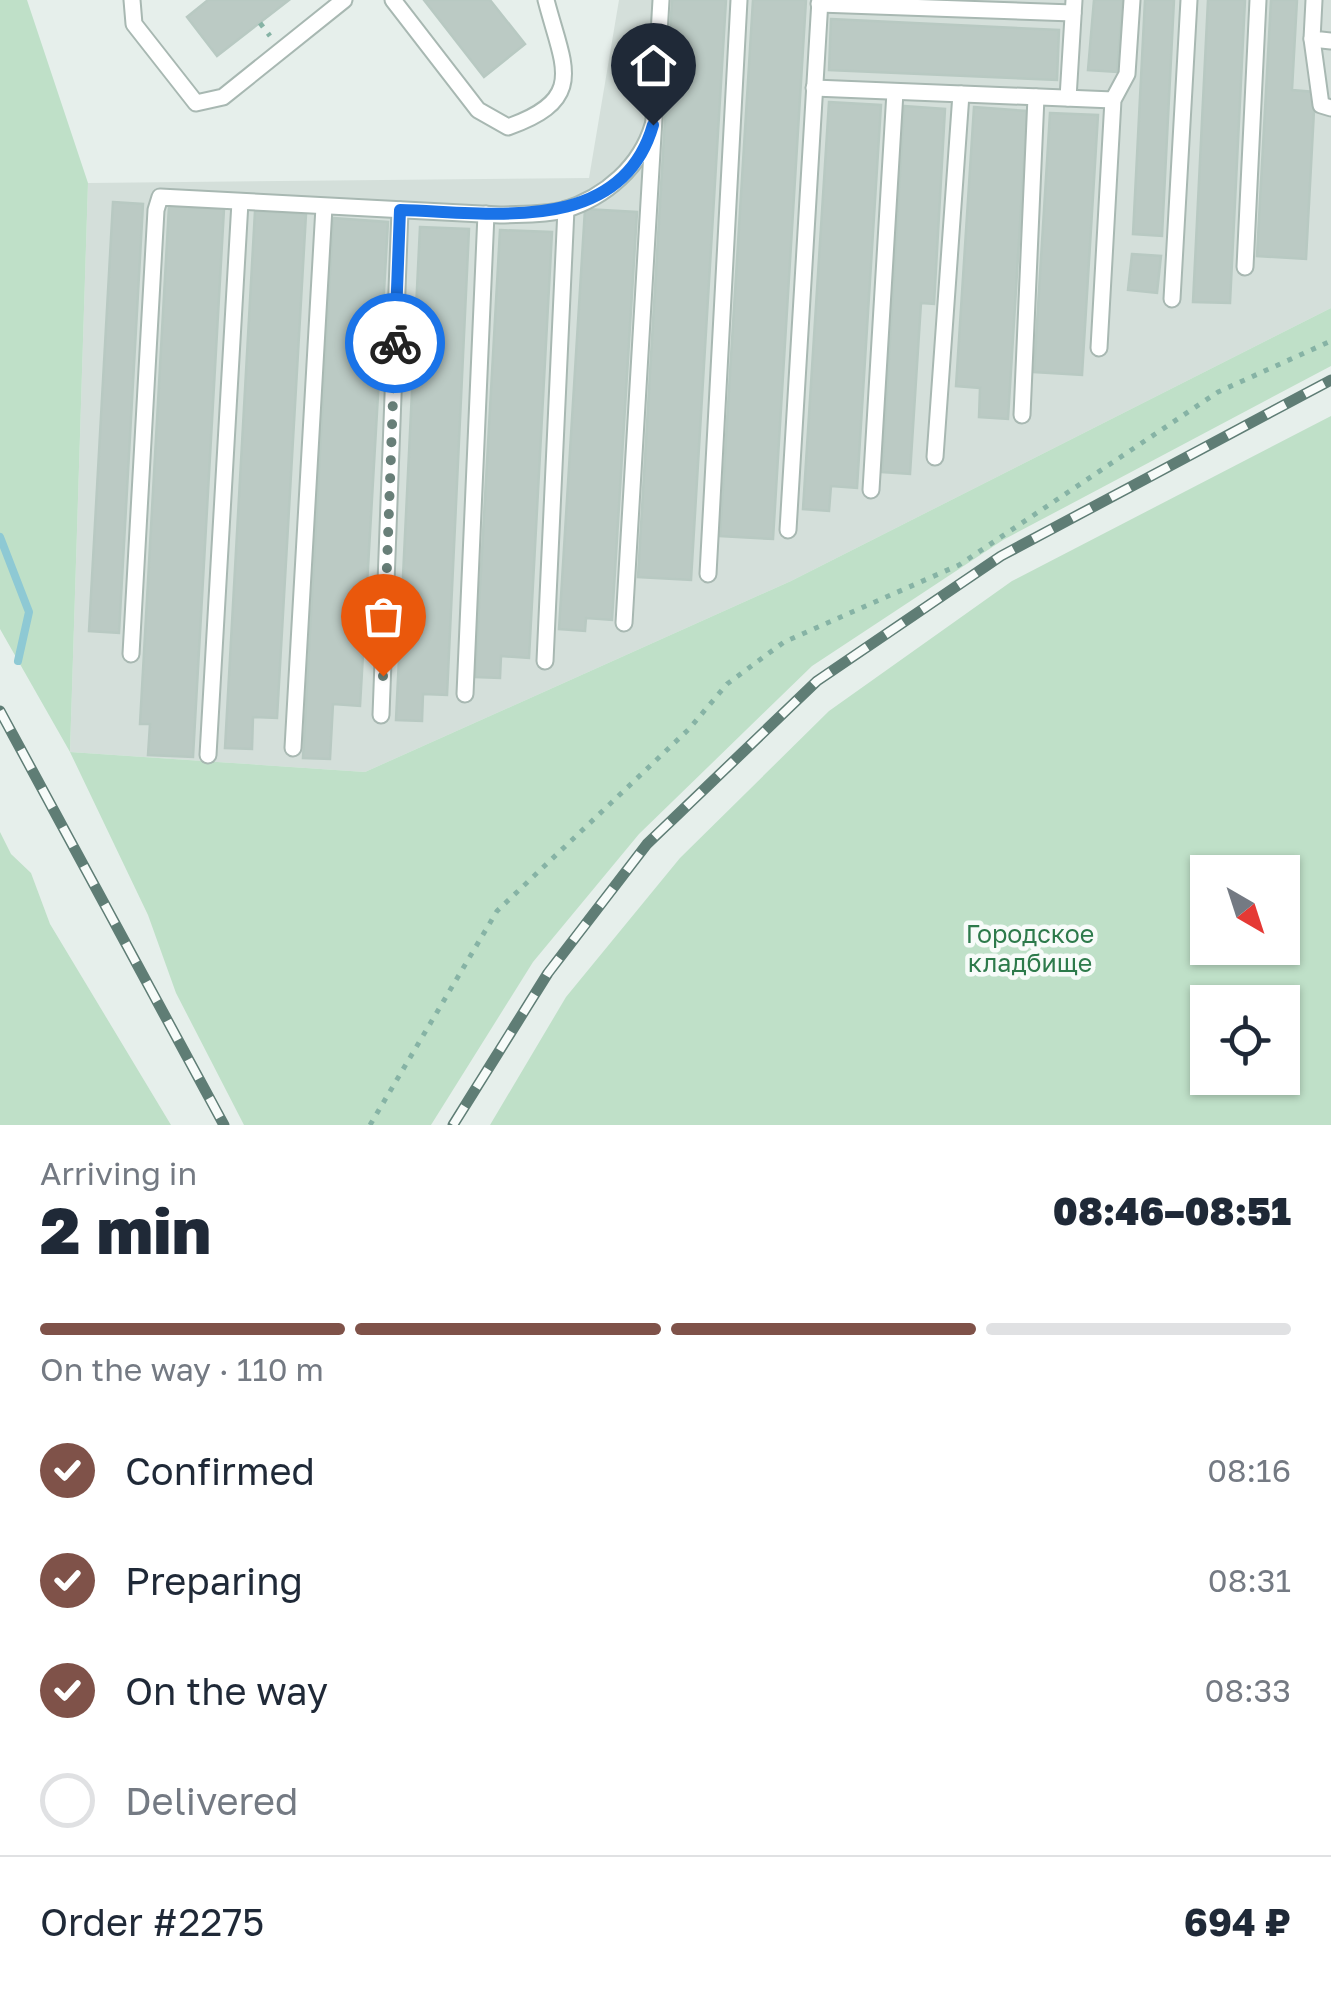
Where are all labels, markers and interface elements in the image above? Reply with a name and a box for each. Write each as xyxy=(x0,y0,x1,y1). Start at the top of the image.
pin xyxy=(611,23,696,126)
icon: home xyxy=(626,38,681,93)
courier xyxy=(345,293,445,393)
icon: bike xyxy=(368,316,423,371)
pin xyxy=(341,574,426,677)
icon: bag xyxy=(356,589,411,644)
north arrow xyxy=(1190,855,1300,965)
map controls xyxy=(1190,855,1300,1095)
park label: Городское кладбище xyxy=(966,918,1094,978)
button: locate xyxy=(1190,985,1300,1095)
text: Arriving in xyxy=(40,1154,197,1192)
text: 08:46–08:51 xyxy=(1053,1188,1291,1233)
text: 2 min xyxy=(40,1190,211,1268)
text: On the way · 110 m xyxy=(40,1350,324,1388)
icon: check xyxy=(40,1443,95,1498)
text: Confirmed xyxy=(125,1448,315,1493)
text: 08:16 xyxy=(1207,1451,1291,1489)
icon: check xyxy=(40,1553,95,1608)
text: Preparing xyxy=(125,1558,303,1603)
text: 08:31 xyxy=(1208,1561,1291,1599)
icon: check xyxy=(40,1663,95,1718)
text: On the way xyxy=(125,1668,328,1713)
text: 08:33 xyxy=(1205,1671,1291,1709)
text: Delivered xyxy=(125,1778,298,1823)
text: Order #2275 xyxy=(40,1899,264,1944)
text: 694 ₽ xyxy=(1184,1899,1291,1944)

